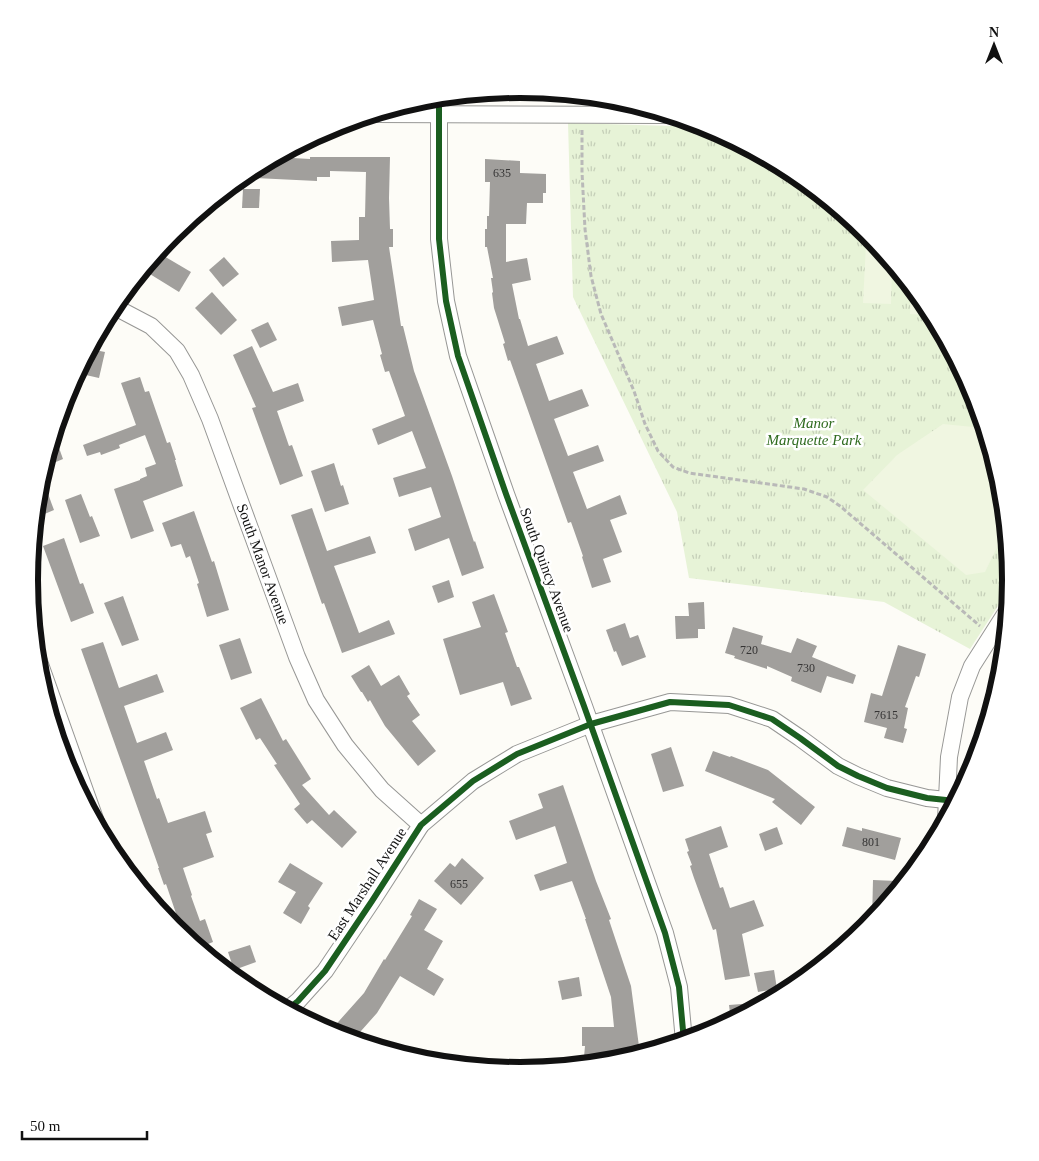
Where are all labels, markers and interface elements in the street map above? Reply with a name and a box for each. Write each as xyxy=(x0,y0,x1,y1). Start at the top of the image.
north arrow xyxy=(969,20,1019,70)
text: N xyxy=(989,25,999,40)
house number: 635 xyxy=(493,166,511,180)
park label: Manor Marquette Park xyxy=(766,415,862,448)
street label: South Manor Avenue xyxy=(234,501,292,627)
street label: South Quincy Avenue xyxy=(517,506,577,635)
house number: 720 xyxy=(740,643,758,657)
house number: 730 xyxy=(797,661,815,675)
house number: 7615 xyxy=(874,708,898,722)
street label: East Marshall Avenue xyxy=(325,824,410,943)
house number: 801 xyxy=(862,835,880,849)
house number: 655 xyxy=(450,877,468,891)
scale bar xyxy=(22,1108,148,1140)
text: 50 m xyxy=(30,1118,61,1134)

